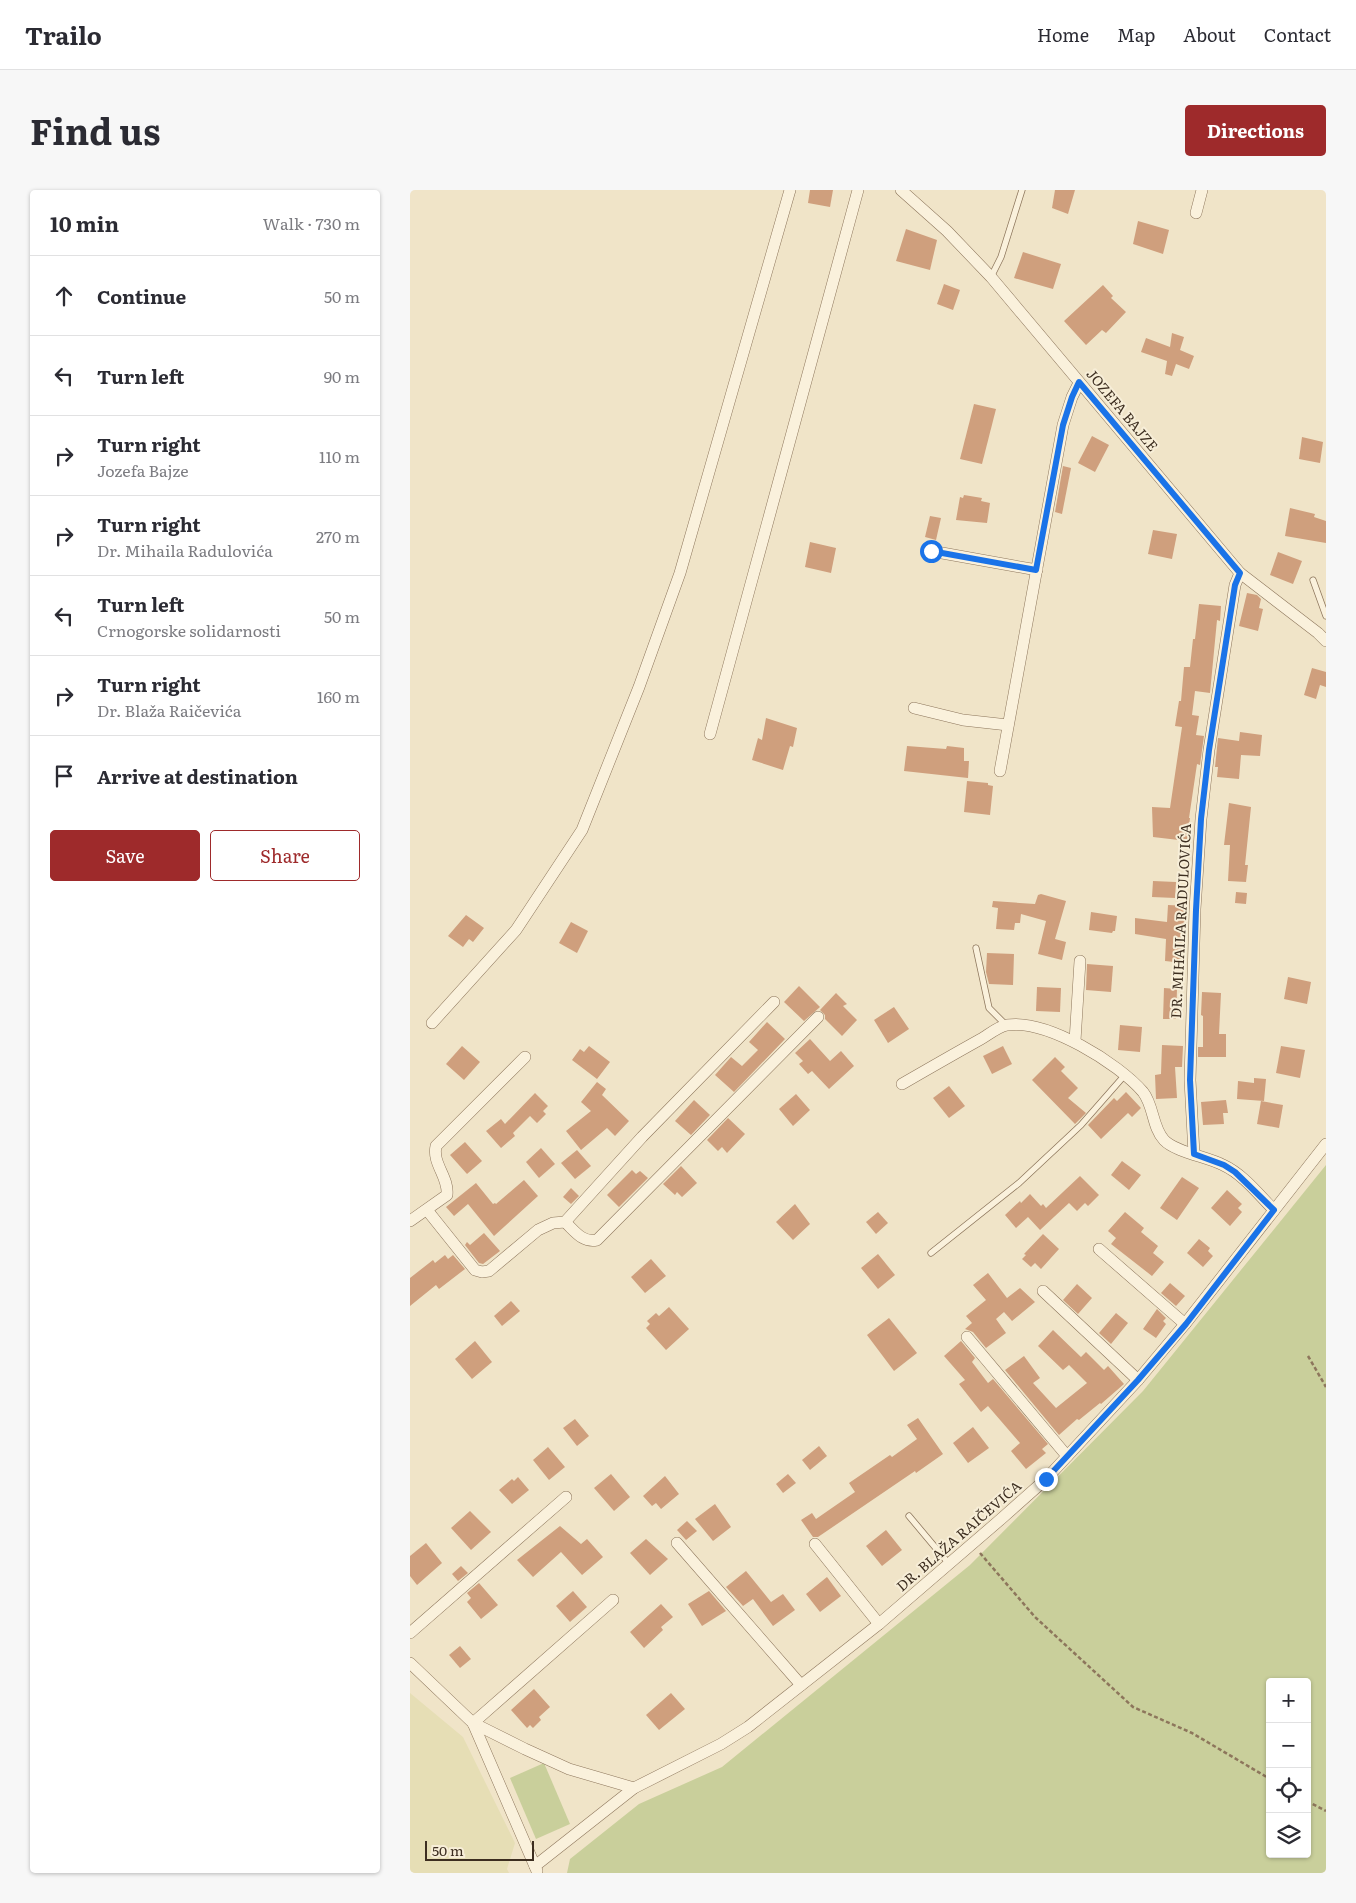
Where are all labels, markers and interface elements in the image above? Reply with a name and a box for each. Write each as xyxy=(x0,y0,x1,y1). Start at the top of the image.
text: Trailo xyxy=(25,17,102,52)
text: Home xyxy=(1037,21,1089,48)
text: Map xyxy=(1117,21,1155,48)
text: About xyxy=(1183,21,1236,48)
text: Contact xyxy=(1264,21,1331,48)
text: Find us xyxy=(30,104,160,156)
button: Directions xyxy=(1185,105,1326,156)
text: 10 min xyxy=(50,207,119,238)
text: Walk · 730 m xyxy=(263,211,360,235)
icon: ahead xyxy=(50,282,78,310)
text: Continue xyxy=(97,282,186,310)
text: 50 m xyxy=(324,284,360,308)
icon: left xyxy=(50,362,78,390)
text: Turn left xyxy=(97,362,184,390)
text: 90 m xyxy=(324,364,360,388)
street label: JOZEFA BAJZE xyxy=(1082,364,1163,455)
text: Turn right xyxy=(97,430,201,458)
icon: right xyxy=(50,442,78,470)
text: 110 m xyxy=(319,444,360,468)
text: Jozefa Bajze xyxy=(97,458,188,482)
text: Turn right xyxy=(97,510,201,538)
icon: right xyxy=(50,522,78,550)
text: 270 m xyxy=(316,524,360,548)
text: Dr. Mihaila Radulovića xyxy=(97,538,273,562)
route start xyxy=(920,540,943,563)
text: Turn left xyxy=(97,590,184,618)
icon: left xyxy=(50,602,78,630)
text: 50 m xyxy=(324,604,360,628)
text: Crnogorske solidarnosti xyxy=(97,618,281,642)
text: Turn right xyxy=(97,670,201,698)
icon: right xyxy=(50,682,78,710)
text: 160 m xyxy=(317,684,360,708)
text: Dr. Blaža Raičevića xyxy=(97,698,241,722)
icon: arrive xyxy=(50,762,78,790)
text: Arrive at destination xyxy=(97,762,298,790)
street label: DR. MIHAILA RADULOVIĆA xyxy=(1165,822,1195,1019)
button: Save xyxy=(50,830,200,881)
button: Share xyxy=(210,830,360,881)
route end xyxy=(1035,1468,1058,1491)
street label: DR. BLAŽA RAIČEVIĆA xyxy=(892,1475,1026,1595)
map controls xyxy=(1266,1678,1311,1858)
button: + xyxy=(1266,1678,1311,1723)
button: − xyxy=(1266,1723,1311,1768)
button: locate xyxy=(1266,1768,1311,1813)
button: layers xyxy=(1266,1813,1311,1858)
scale bar xyxy=(425,1838,534,1861)
text: 50 m xyxy=(432,1840,464,1860)

